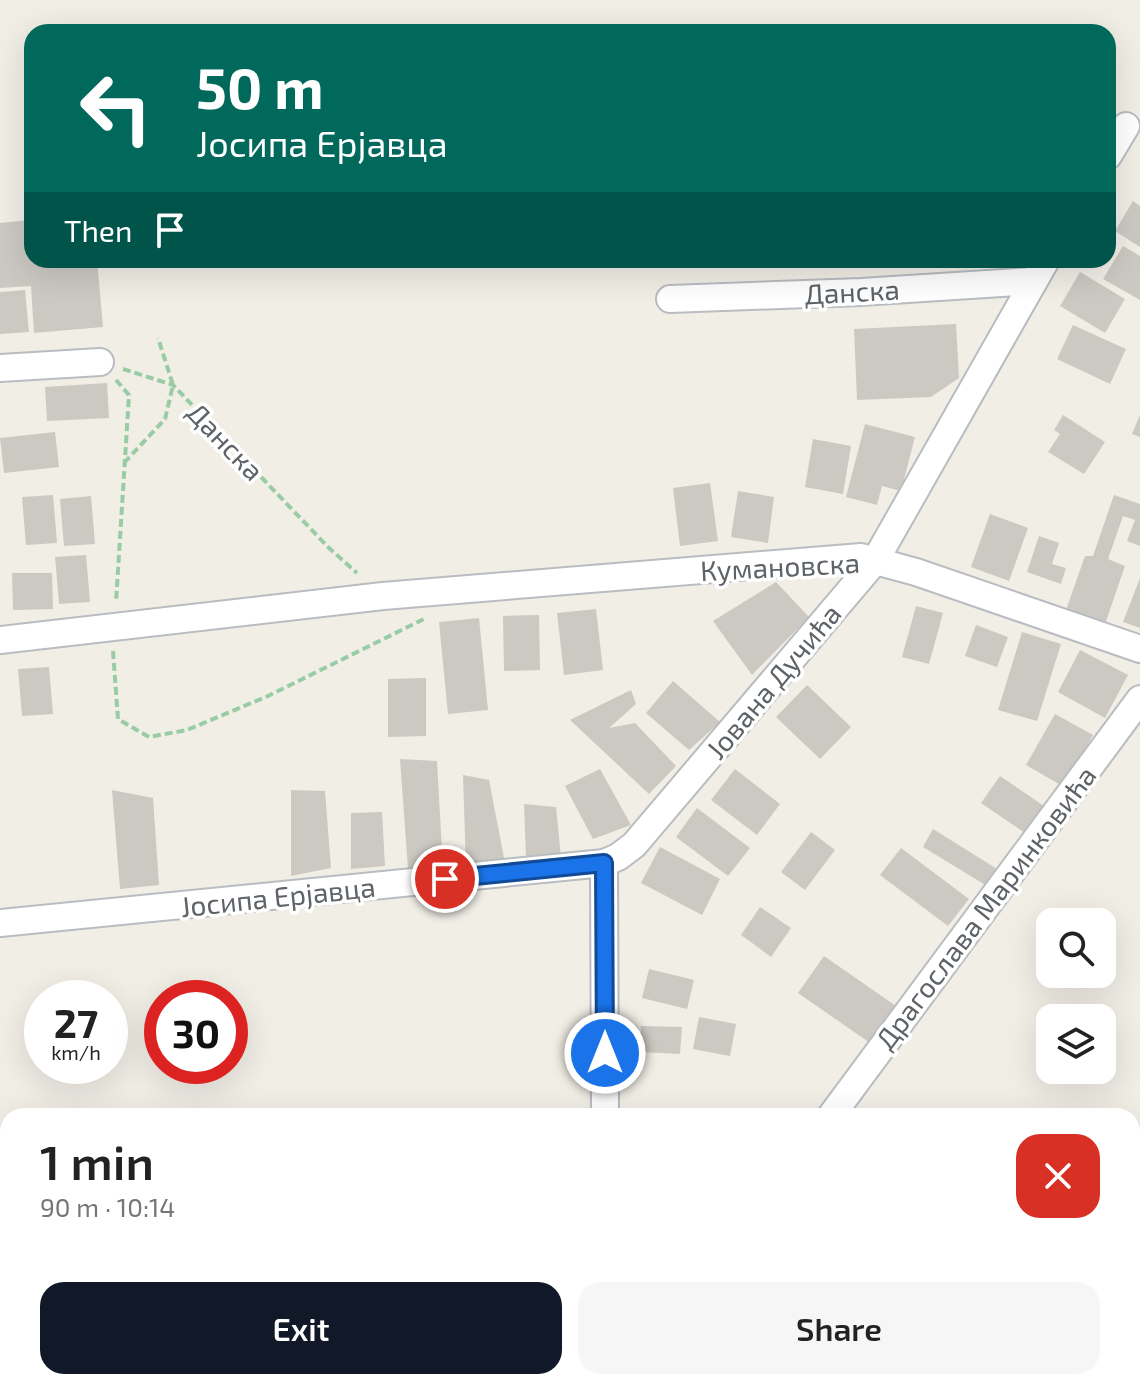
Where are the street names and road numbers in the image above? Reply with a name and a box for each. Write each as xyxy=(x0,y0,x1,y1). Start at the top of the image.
street label: Данска xyxy=(803,272,901,310)
street label: Данска xyxy=(181,395,271,487)
street label: Кумановска xyxy=(699,545,861,587)
street label: Јована Дучића xyxy=(698,597,848,765)
street label: Драгослава Маринковића xyxy=(867,759,1103,1055)
street label: Јосипа Ерјавца xyxy=(179,869,377,923)

